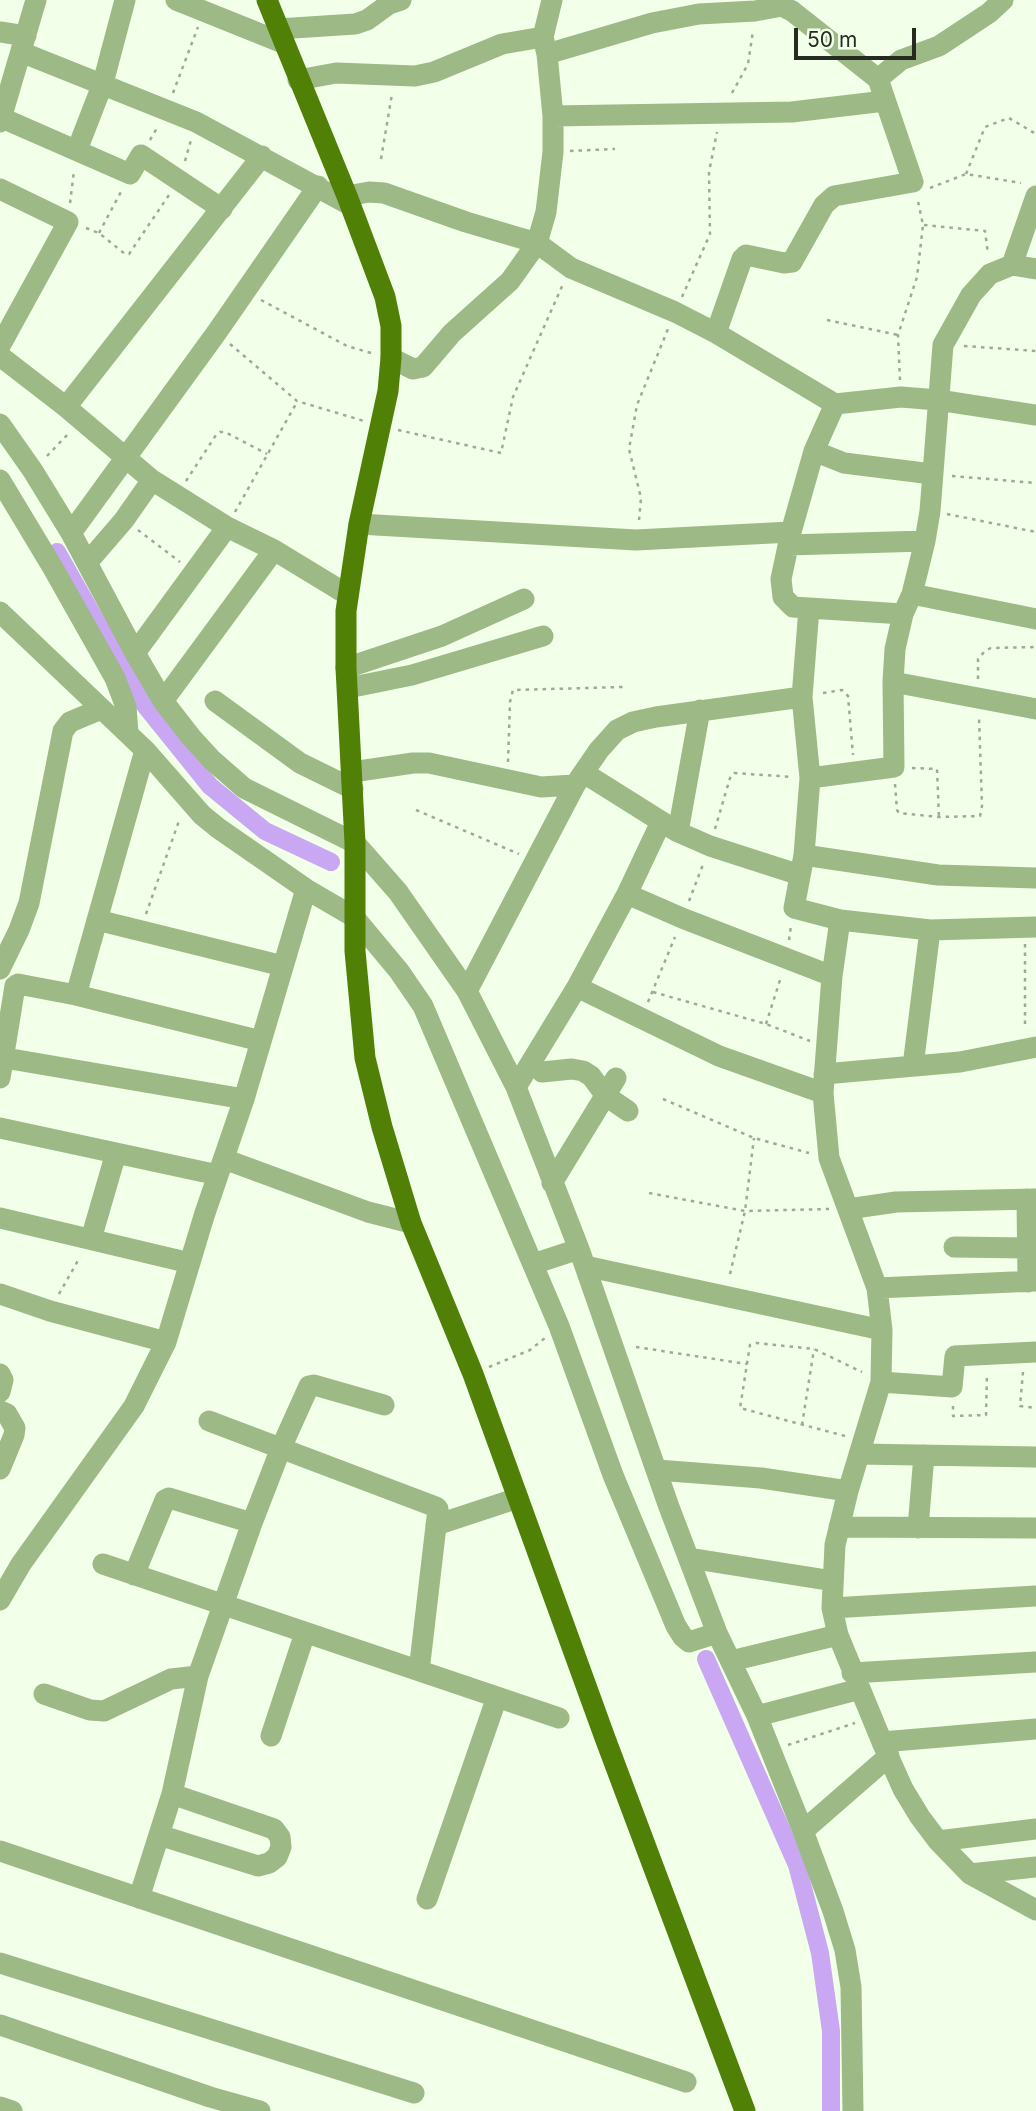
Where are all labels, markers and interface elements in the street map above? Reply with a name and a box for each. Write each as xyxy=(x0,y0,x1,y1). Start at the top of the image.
scale bar xyxy=(798,14,920,58)
text: 50 m xyxy=(807,27,857,52)

